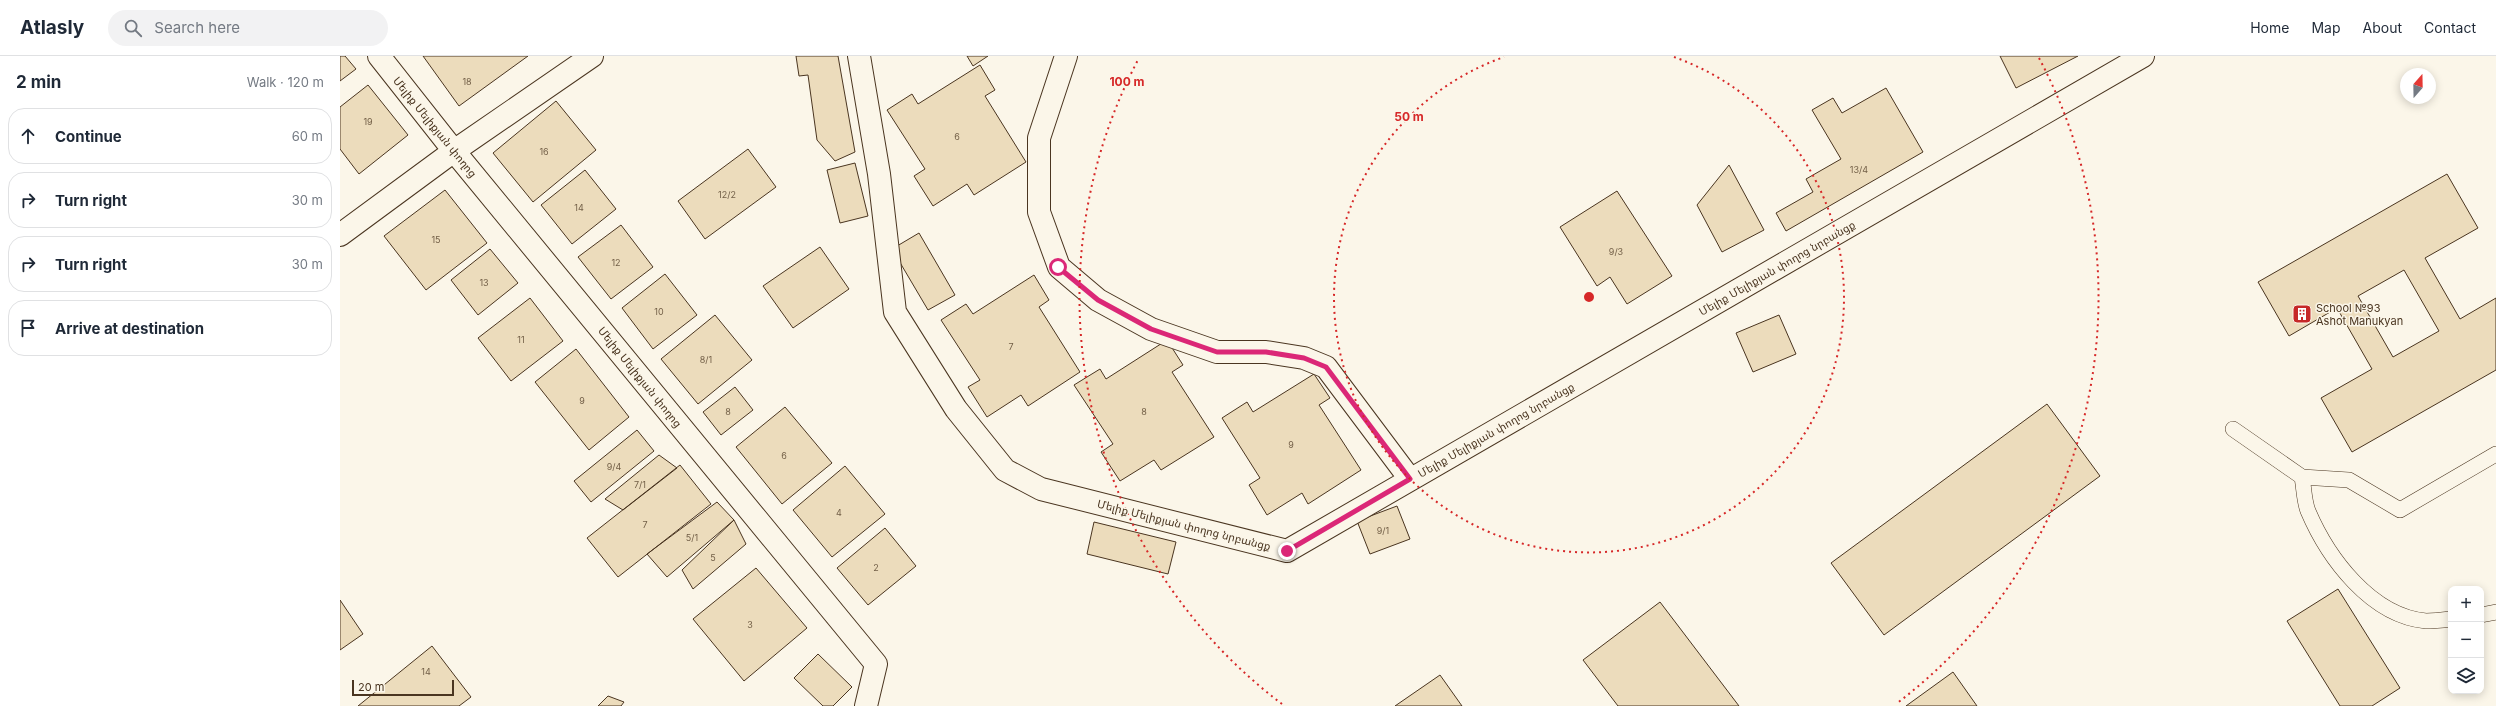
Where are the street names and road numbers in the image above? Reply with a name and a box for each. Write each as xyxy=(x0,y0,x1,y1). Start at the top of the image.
street label: Մելիք Մելիքյան փողոց xyxy=(390,74,480,180)
street label: Մելիք Մելիքյան փողոց նրբանցք xyxy=(1696,217,1858,319)
street label: Մելիք Մելիքյան փողոց xyxy=(595,324,685,430)
street label: Մելիք Մելիքյան փողոց նրբանցք xyxy=(1415,379,1577,481)
street label: Մելիք Մելիքյան փողոց նրբանցք xyxy=(1096,497,1272,553)

